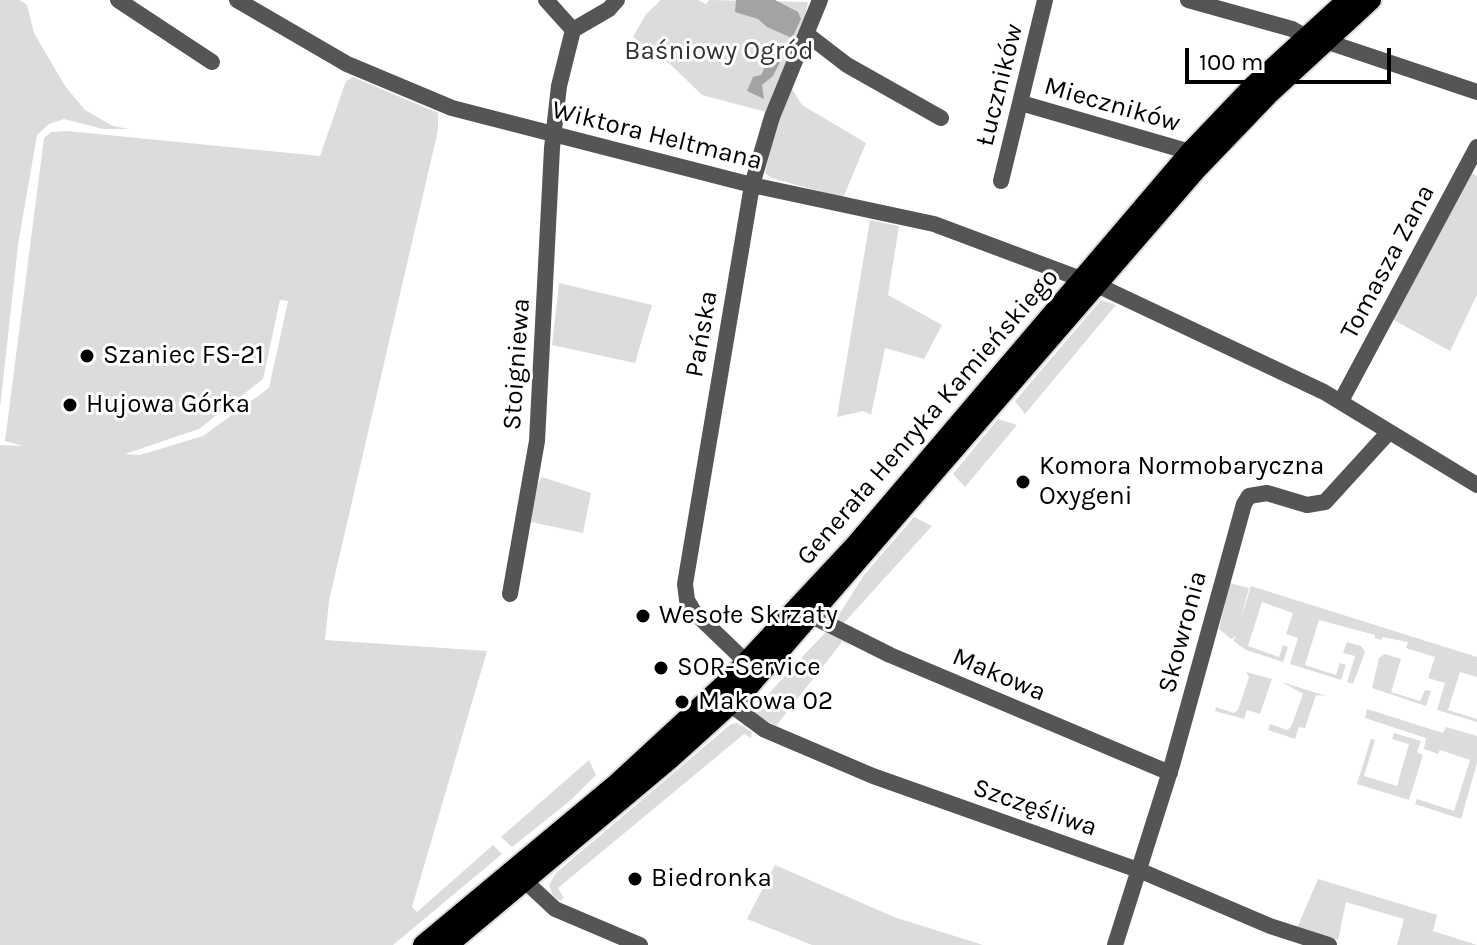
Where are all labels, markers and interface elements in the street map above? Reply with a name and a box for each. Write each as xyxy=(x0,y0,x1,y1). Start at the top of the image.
street label: Łuczników xyxy=(970,21,1030,149)
scale bar xyxy=(1189,32,1395,82)
park label: Baśniowy Ogród xyxy=(624,36,814,68)
text: 100 m xyxy=(1199,48,1264,76)
street label: Mieczników xyxy=(1040,71,1184,139)
street label: Wiktora Heltmana xyxy=(548,95,766,177)
street label: Tomasza Zana xyxy=(1334,180,1442,344)
street label: Generała Henryka Kamieńskiego xyxy=(791,262,1065,572)
street label: Pańska xyxy=(679,288,725,380)
street label: Stoigniewa xyxy=(497,297,537,431)
place label: Szaniec FS-21 xyxy=(103,340,264,372)
marker: Szaniec FS-21 xyxy=(78,347,96,365)
place label: Hujowa Górka xyxy=(86,389,250,421)
marker: Hujowa Górka xyxy=(61,396,79,414)
place label: Komora Normobaryczna Oxygeni xyxy=(1039,451,1324,512)
marker: Komora Normobaryczna Oxygeni xyxy=(1014,473,1032,491)
street label: Skowronia xyxy=(1152,568,1214,696)
place label: Wesołe Skrzaty xyxy=(659,600,838,632)
marker: Wesołe Skrzaty xyxy=(634,607,652,625)
street label: Makowa xyxy=(948,641,1050,709)
place label: SOR-Service xyxy=(677,652,821,684)
marker: SOR-Service xyxy=(652,659,670,677)
place label: Makowa 02 xyxy=(698,686,833,718)
marker: Makowa 02 xyxy=(673,693,691,711)
street label: Szczęśliwa xyxy=(969,772,1101,844)
place label: Biedronka xyxy=(651,863,772,895)
marker: Biedronka xyxy=(626,870,644,888)

